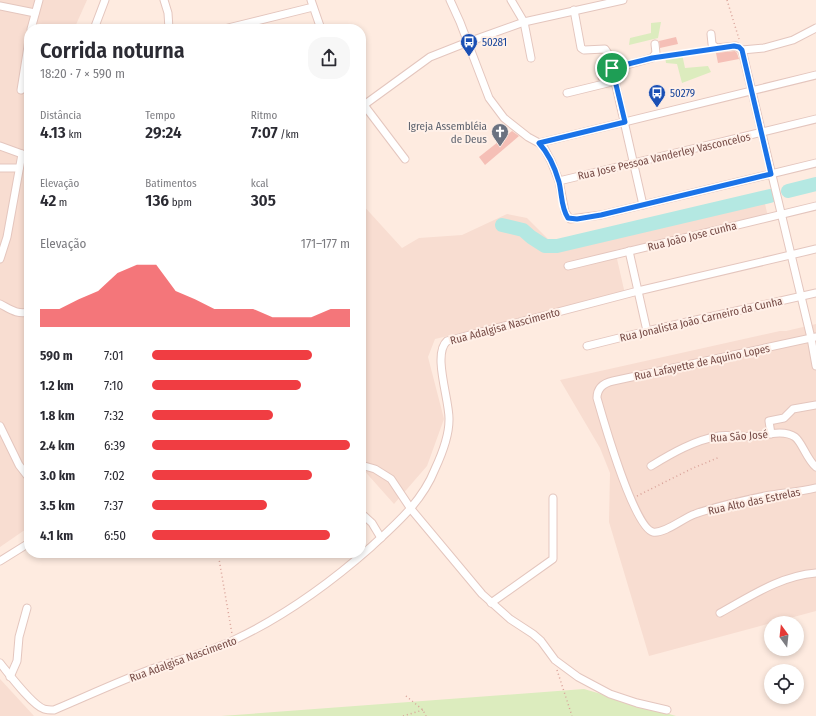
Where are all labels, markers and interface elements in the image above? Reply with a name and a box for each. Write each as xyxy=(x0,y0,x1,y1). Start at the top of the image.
bus stop icon: 50281 xyxy=(459,32,479,57)
place label: 50281 xyxy=(482,36,507,49)
text: Corrida noturna xyxy=(40,37,185,64)
button: share xyxy=(308,37,350,79)
pin xyxy=(595,51,629,85)
icon: arrive xyxy=(601,57,623,79)
text: 18:20 · 7 × 590 m xyxy=(40,66,125,81)
bus stop icon: 50279 xyxy=(647,83,667,108)
place label: 50279 xyxy=(670,87,695,100)
text: Distância xyxy=(40,109,81,122)
text: Tempo xyxy=(145,109,175,122)
text: Ritmo xyxy=(251,109,277,122)
place label: Igreja Assembléia de Deus xyxy=(408,120,487,146)
text: 4.13 xyxy=(40,122,66,143)
text: 29:24 xyxy=(145,122,182,143)
text: 7:07 xyxy=(251,122,278,143)
church icon: Igreja Assembléia de Deus xyxy=(490,122,510,147)
text: km xyxy=(66,128,82,141)
text: /km xyxy=(278,128,299,141)
street label: Rua Jose Pessoa Vanderley Vasconcelos xyxy=(577,130,752,183)
text: Elevação xyxy=(40,177,79,190)
text: Batimentos xyxy=(145,177,197,190)
text: kcal xyxy=(251,177,268,190)
text: 42 xyxy=(40,190,56,211)
text: 136 xyxy=(145,190,169,211)
text: 305 xyxy=(251,190,276,211)
text: m xyxy=(56,196,67,209)
text: bpm xyxy=(169,196,192,209)
street label: Rua João Jose cunha xyxy=(646,219,738,254)
text: Elevação xyxy=(40,236,86,251)
text: 171–177 m xyxy=(301,236,350,251)
street label: Rua Jonalista João Carneiro da Cunha xyxy=(619,294,784,345)
street label: Rua Adalgisa Nascimento xyxy=(449,306,562,347)
street label: Rua Lafayette de Aquino Lopes xyxy=(633,342,771,383)
text: 590 m xyxy=(40,348,73,363)
text: 7:01 xyxy=(104,348,124,363)
text: 1.2 km xyxy=(40,378,74,393)
text: 7:10 xyxy=(104,378,123,393)
text: 1.8 km xyxy=(40,408,75,423)
text: 7:32 xyxy=(104,408,124,423)
street label: Rua São José xyxy=(710,428,768,445)
text: 2.4 km xyxy=(40,438,75,453)
text: 6:39 xyxy=(104,438,125,453)
text: 3.0 km xyxy=(40,468,75,483)
text: 7:02 xyxy=(104,468,124,483)
street label: Rua Alto das Estrelas xyxy=(707,485,802,518)
text: 3.5 km xyxy=(40,498,75,513)
text: 7:37 xyxy=(104,498,123,513)
text: 4.1 km xyxy=(40,528,73,543)
text: 6:50 xyxy=(104,528,126,543)
north arrow xyxy=(764,616,804,656)
map controls xyxy=(764,616,804,704)
street label: Rua Adalgisa Nascimento xyxy=(128,634,239,685)
button: locate xyxy=(764,664,804,704)

